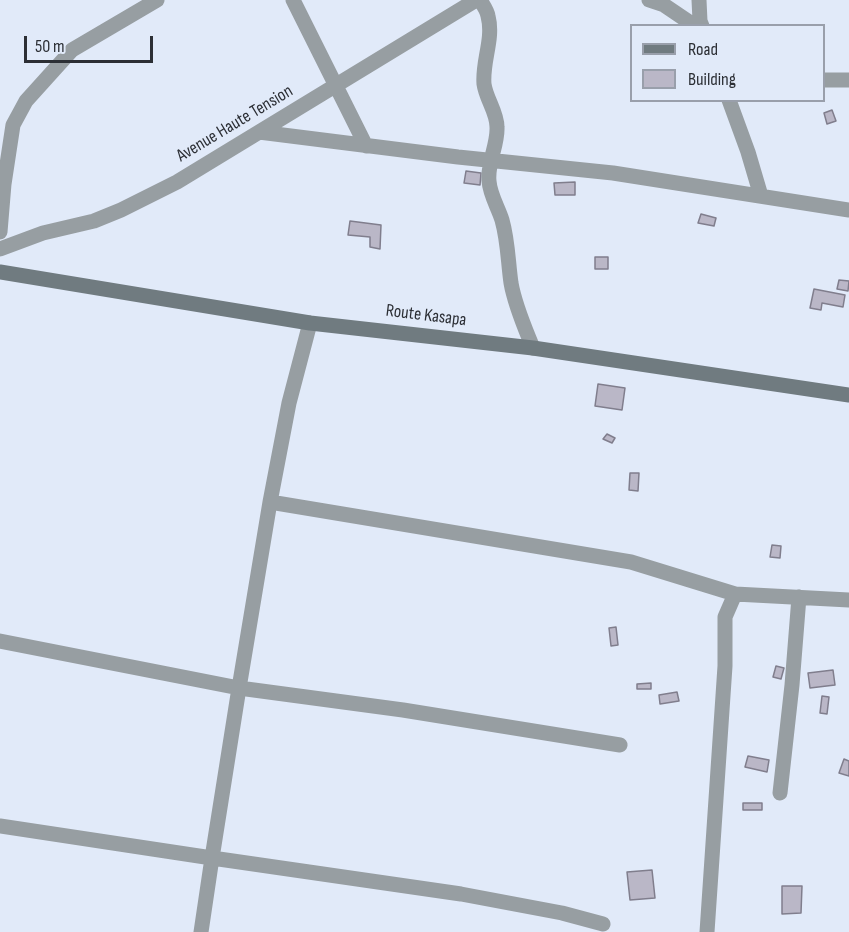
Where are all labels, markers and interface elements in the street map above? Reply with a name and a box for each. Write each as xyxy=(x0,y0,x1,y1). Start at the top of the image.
scale bar xyxy=(27,24,156,62)
legend xyxy=(630,24,825,102)
text: 50 m xyxy=(35,36,65,57)
text: Road xyxy=(688,39,718,60)
text: Building xyxy=(688,69,736,90)
street label: Avenue Haute Tension xyxy=(173,81,297,167)
street label: Route Kasapa xyxy=(384,300,468,332)

